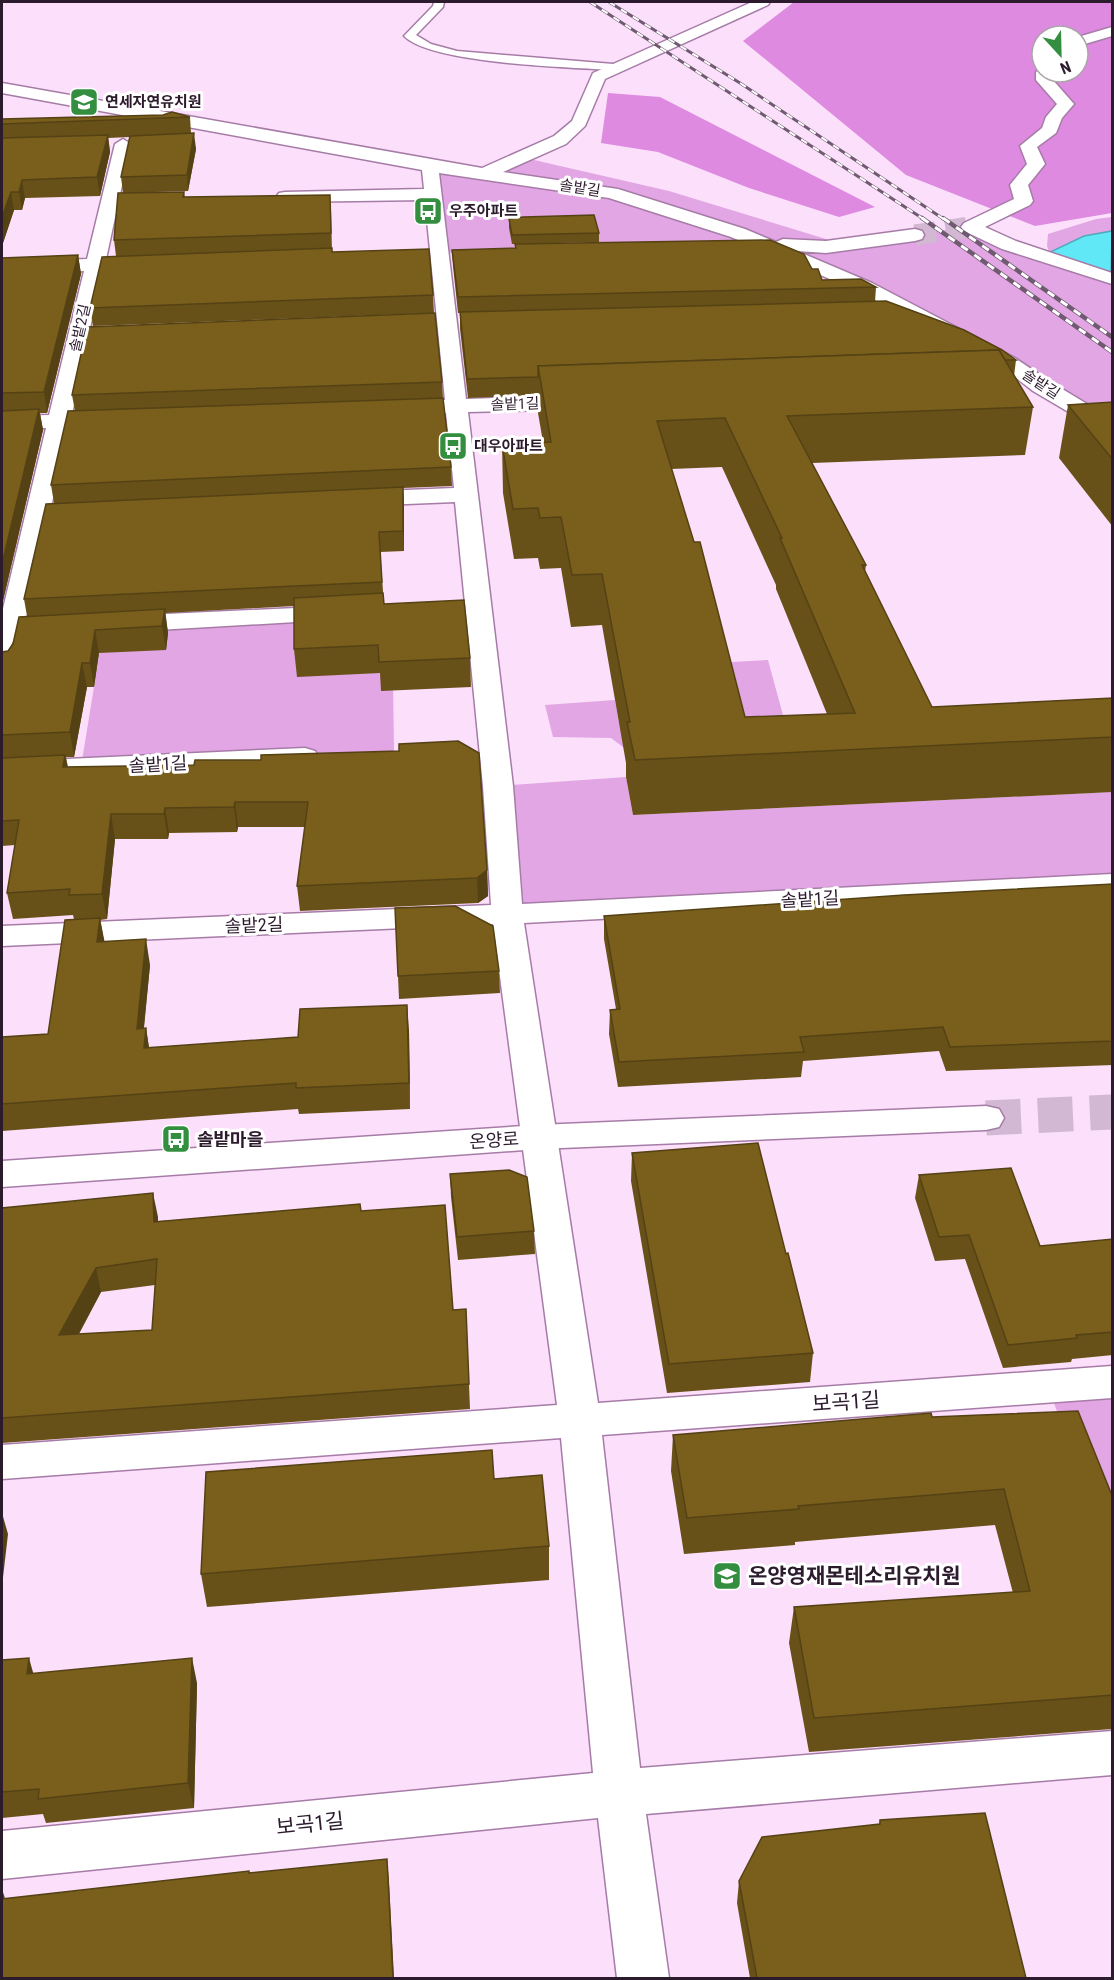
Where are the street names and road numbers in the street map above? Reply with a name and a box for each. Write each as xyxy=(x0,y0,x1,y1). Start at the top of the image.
street label: 솔밭길 xyxy=(558,176,602,200)
street label: 솔밭2길 xyxy=(66,302,94,354)
street label: 솔밭길 xyxy=(1019,365,1063,403)
street label: 솔밭1길 xyxy=(490,394,540,414)
street label: 솔밭1길 xyxy=(128,752,188,776)
street label: 솔밭1길 xyxy=(780,887,840,911)
street label: 솔밭2길 xyxy=(224,913,284,937)
street label: 온양로 xyxy=(468,1128,520,1152)
street label: 보곡1길 xyxy=(811,1388,881,1416)
street label: 보곡1길 xyxy=(275,1808,345,1840)

